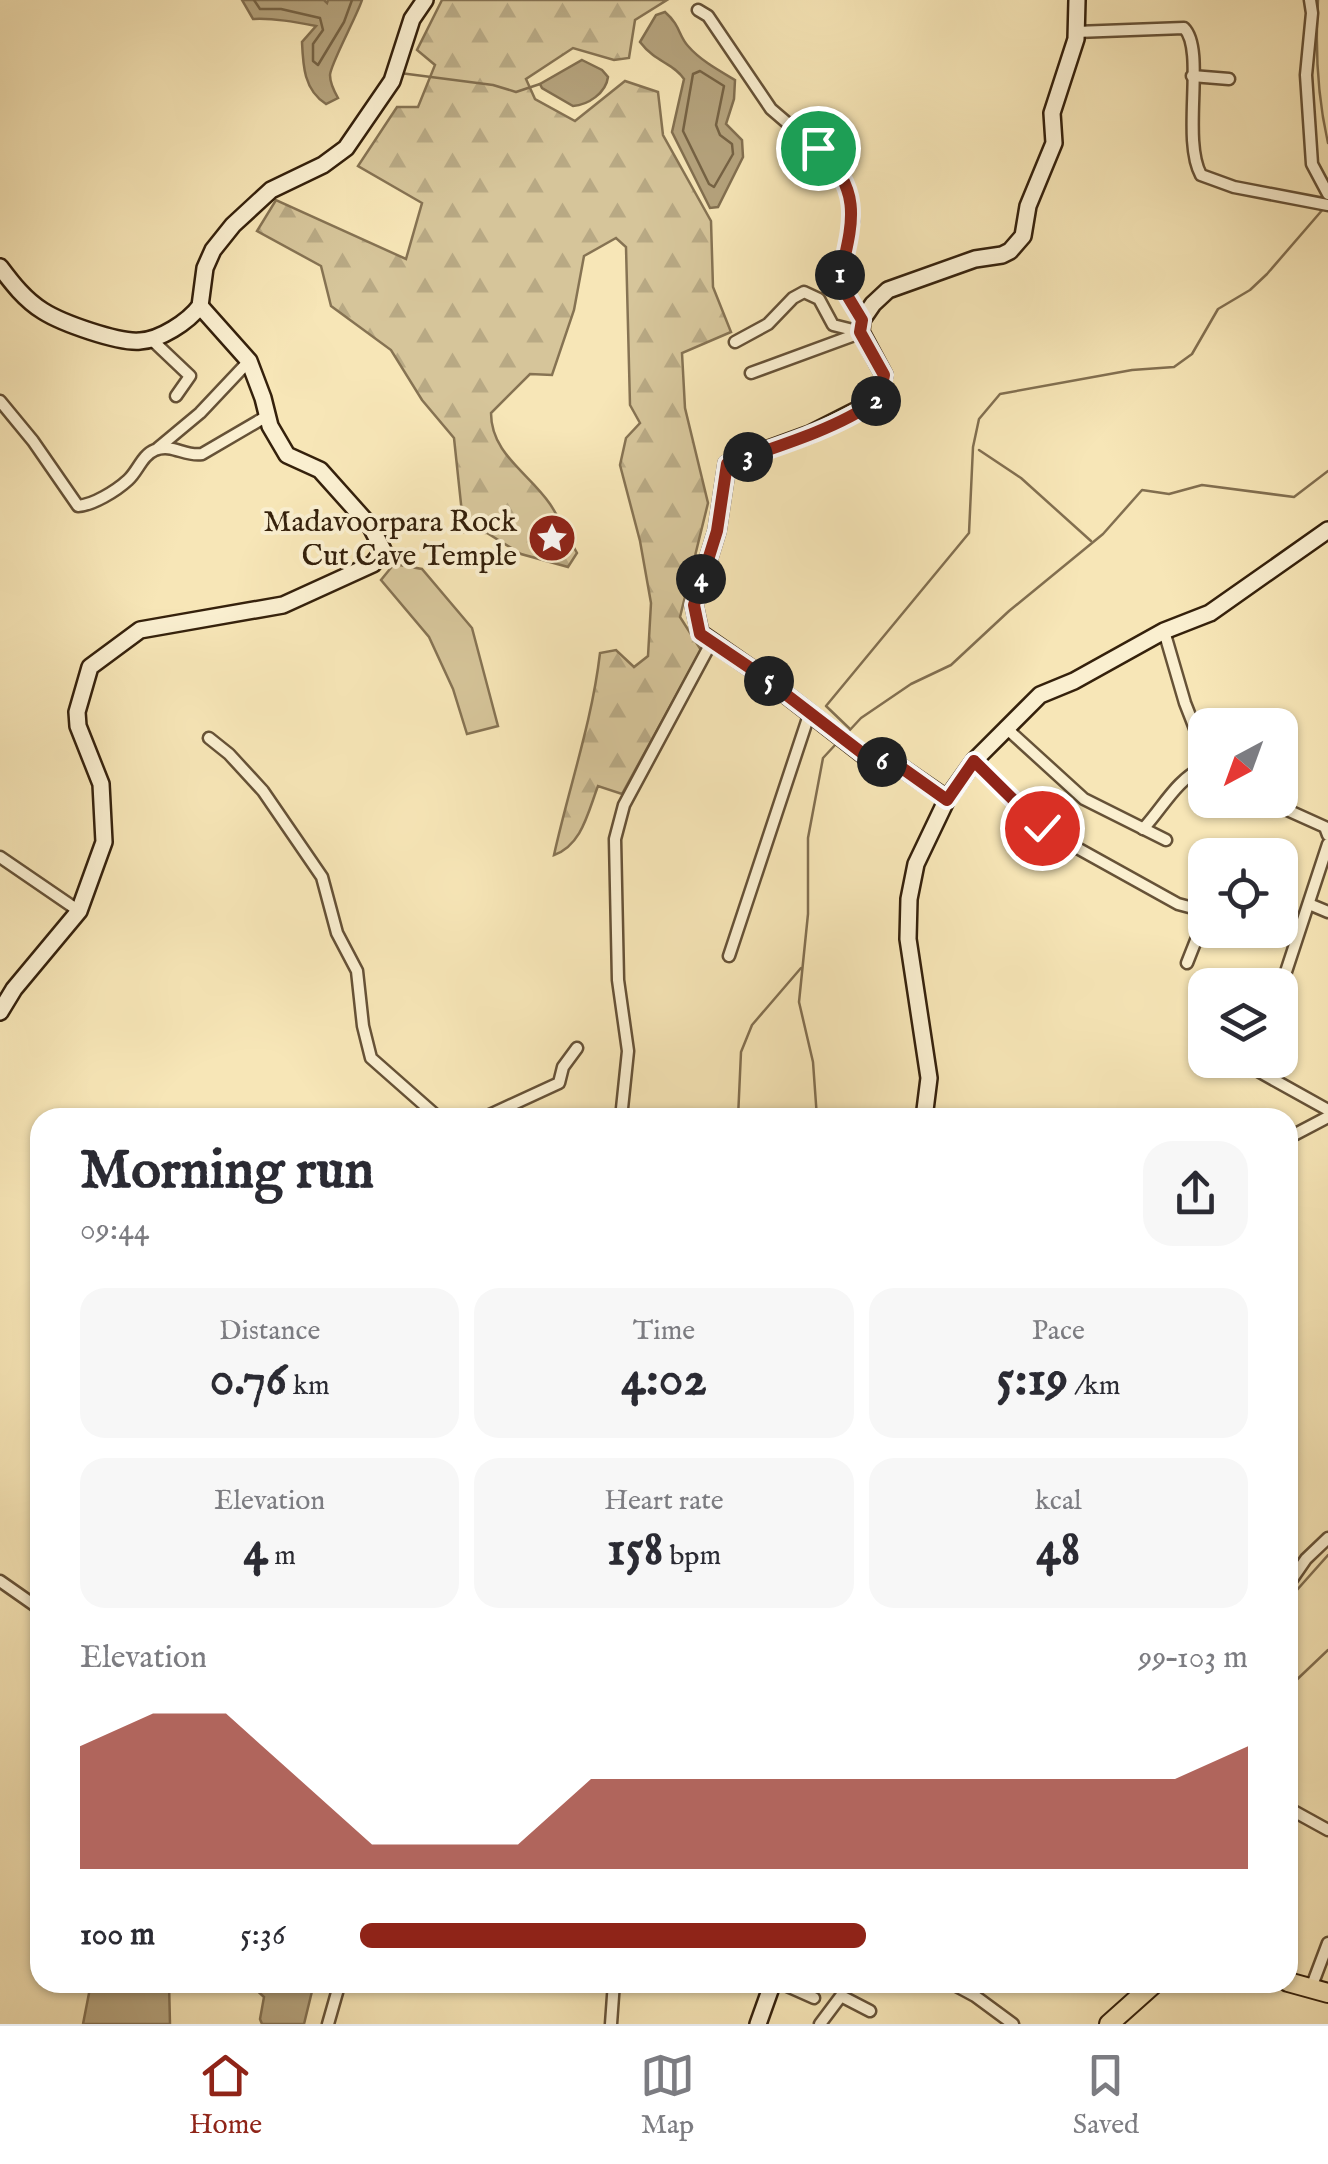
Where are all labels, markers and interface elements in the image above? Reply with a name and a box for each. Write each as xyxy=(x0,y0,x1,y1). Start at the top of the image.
pin xyxy=(776,106,861,191)
icon: arrive xyxy=(791,121,846,176)
pin: 1 xyxy=(815,250,865,300)
text: 1 xyxy=(835,257,845,292)
pin: 2 xyxy=(851,376,901,426)
text: 2 xyxy=(869,383,883,418)
pin: 3 xyxy=(723,432,773,482)
text: 3 xyxy=(743,439,753,474)
place label: Madavoorpara Rock Cut Cave Temple xyxy=(263,504,518,576)
place icon: Madavoorpara Rock Cut Cave Temple xyxy=(526,512,578,564)
pin: 4 xyxy=(676,554,726,604)
text: 4 xyxy=(694,561,708,596)
pin: 5 xyxy=(744,656,794,706)
text: 5 xyxy=(764,663,774,698)
north arrow xyxy=(1188,708,1298,818)
map controls xyxy=(1188,708,1298,1078)
pin: 6 xyxy=(857,737,907,787)
text: 6 xyxy=(876,744,888,779)
pin xyxy=(1000,786,1085,871)
icon: check xyxy=(1015,801,1070,856)
button: locate xyxy=(1188,838,1298,948)
button: layers xyxy=(1188,968,1298,1078)
text: Morning run xyxy=(80,1137,374,1207)
button: share xyxy=(1143,1141,1248,1246)
text: 09:44 xyxy=(80,1210,150,1251)
text: Distance xyxy=(219,1314,320,1349)
text: Time xyxy=(633,1314,695,1349)
text: Pace xyxy=(1032,1314,1085,1349)
text: 0.76 xyxy=(210,1349,287,1412)
text: 4:02 xyxy=(621,1349,707,1412)
text: 5:19 xyxy=(996,1349,1068,1412)
text: km xyxy=(287,1369,330,1404)
text: /km xyxy=(1068,1369,1120,1404)
text: Elevation xyxy=(214,1484,325,1519)
text: Heart rate xyxy=(604,1484,724,1519)
text: kcal xyxy=(1035,1484,1082,1519)
text: 4 xyxy=(244,1519,268,1582)
text: 158 xyxy=(607,1519,663,1582)
text: 48 xyxy=(1036,1519,1080,1582)
text: m xyxy=(268,1539,296,1574)
text: bpm xyxy=(663,1539,721,1574)
text: Elevation xyxy=(80,1638,207,1679)
text: 99–103 m xyxy=(1138,1638,1248,1679)
text: 100 m xyxy=(80,1915,155,1956)
text: 5:36 xyxy=(240,1915,285,1956)
tab: Home xyxy=(189,2048,262,2143)
tab: Map xyxy=(640,2048,695,2143)
tab: Saved xyxy=(1073,2048,1139,2143)

